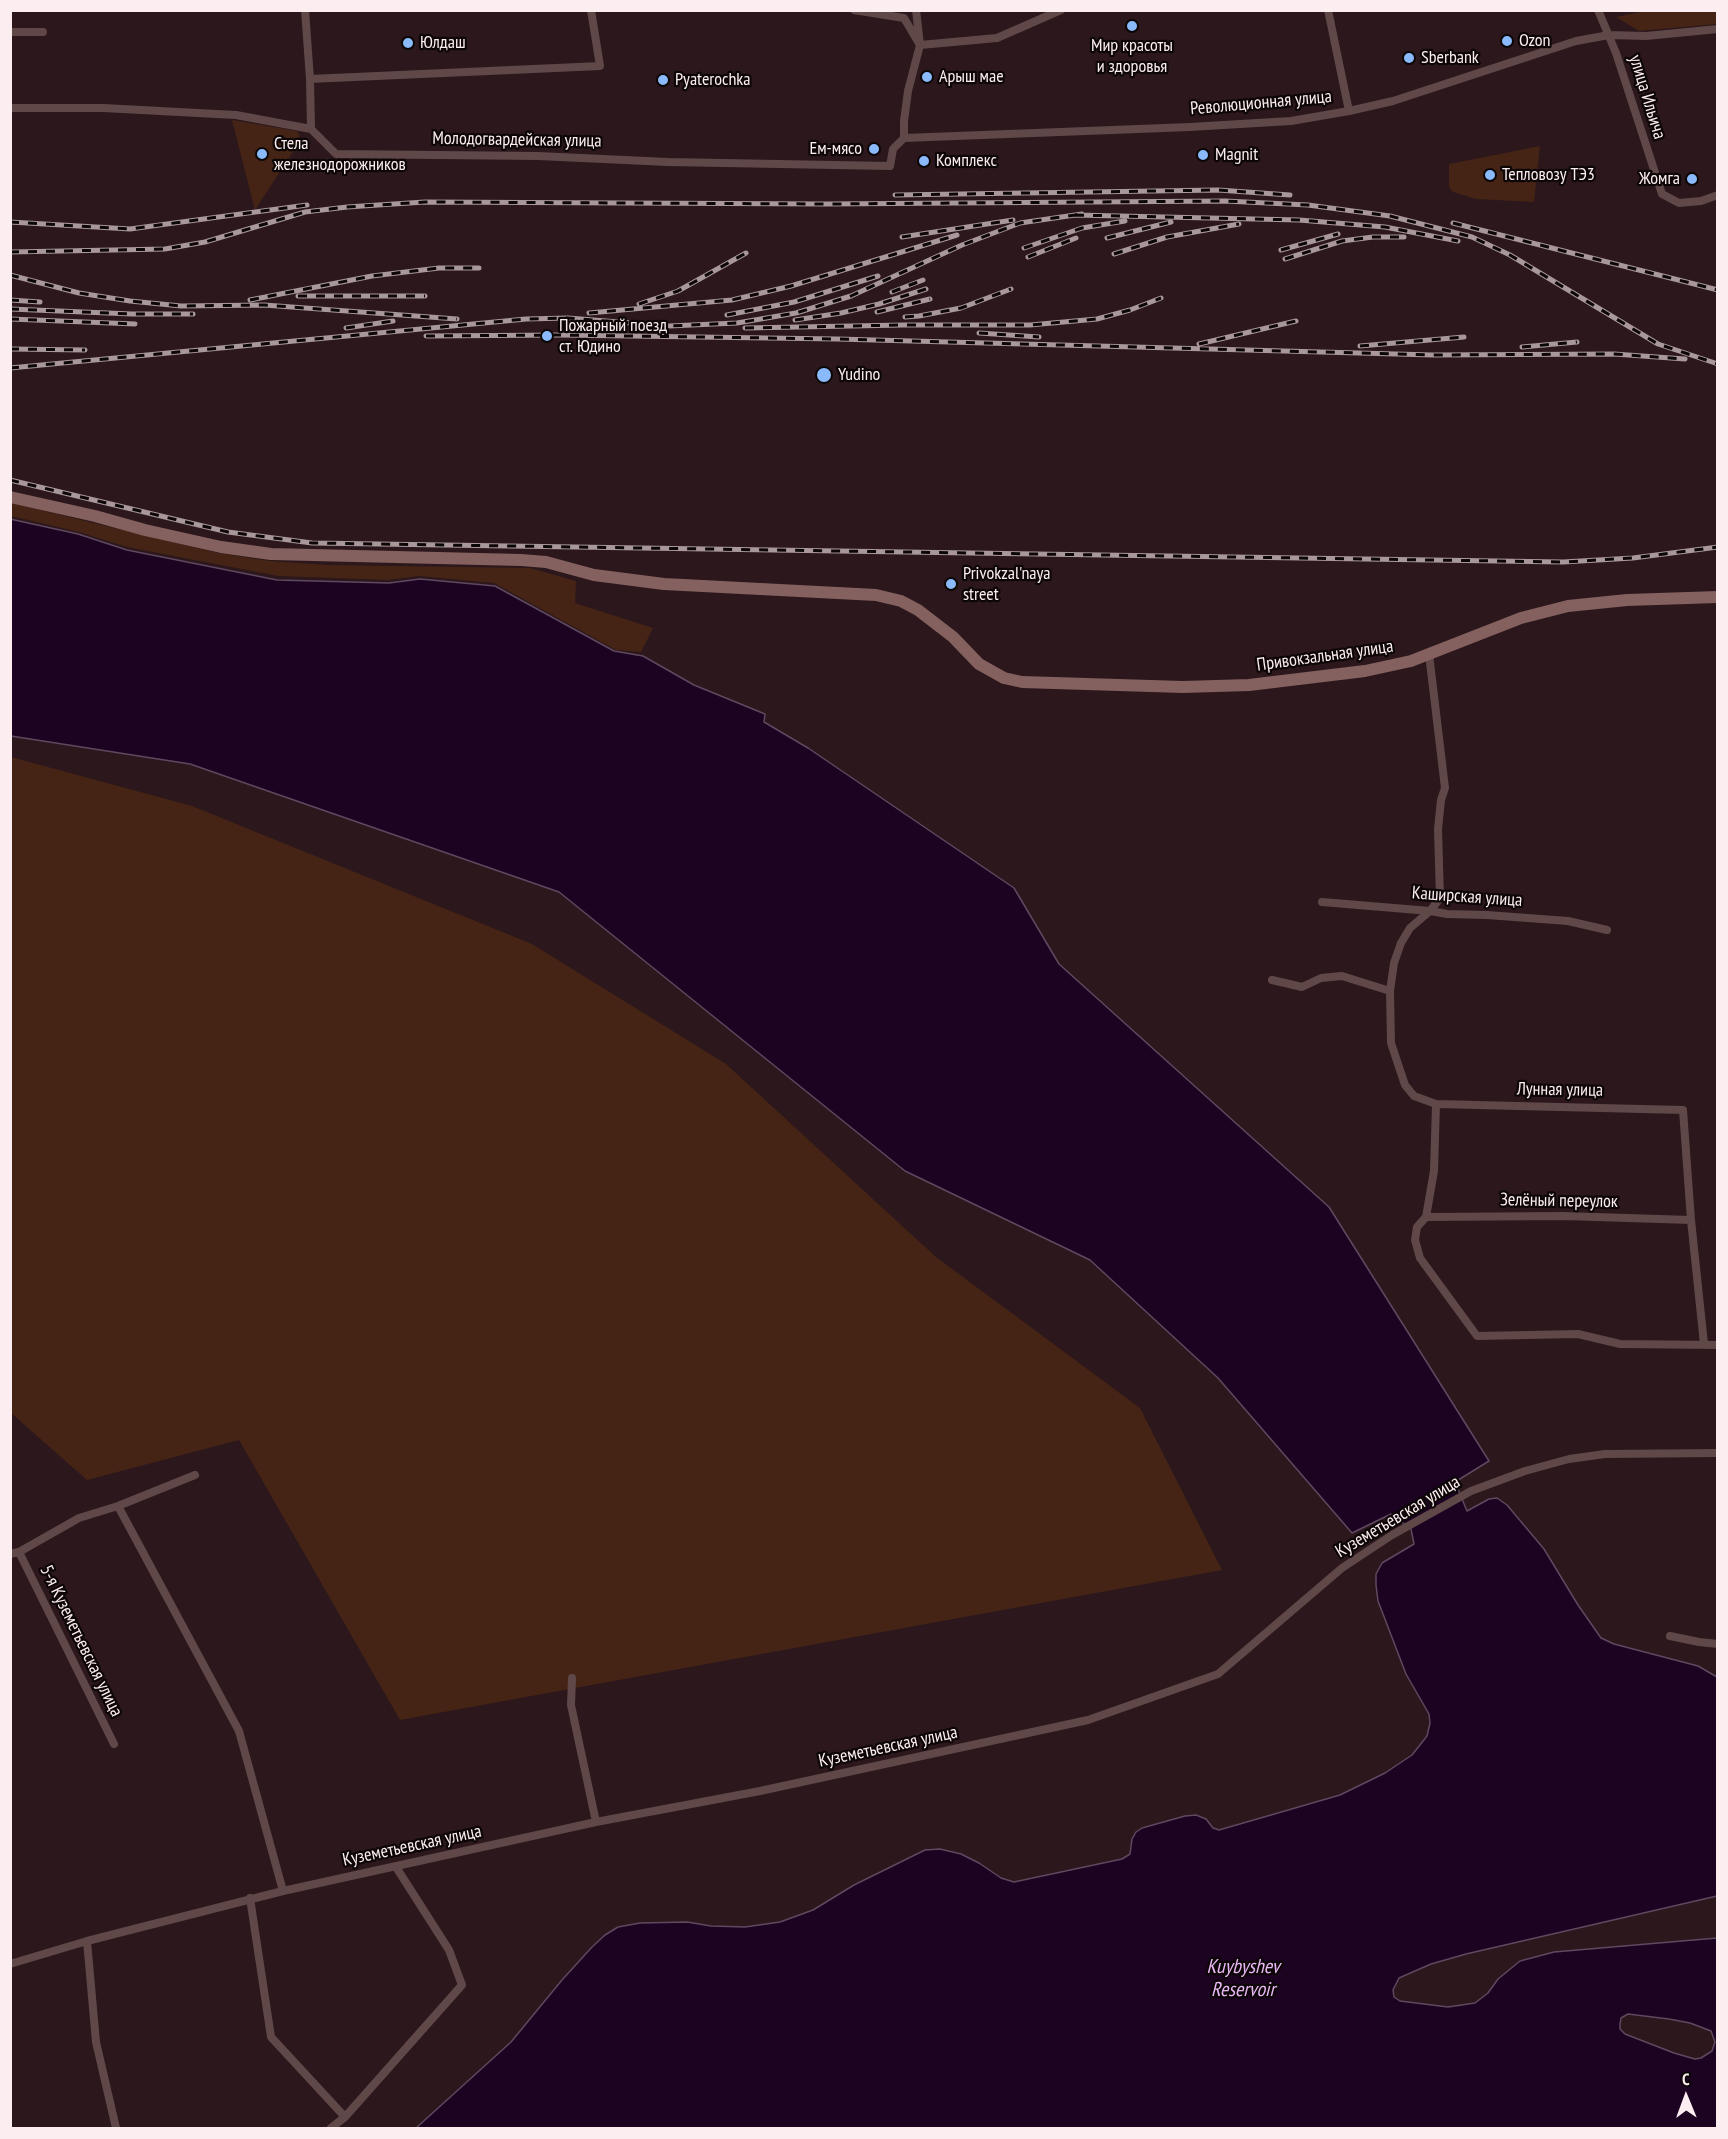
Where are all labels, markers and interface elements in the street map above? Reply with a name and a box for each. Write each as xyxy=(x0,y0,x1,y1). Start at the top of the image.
marker: Мир красоты и здоровья xyxy=(1125,19,1139,33)
place label: Ozon xyxy=(1519,30,1551,52)
place label: Юлдаш xyxy=(420,32,466,54)
marker: Ozon xyxy=(1500,34,1514,48)
place label: Мир красоты и здоровья xyxy=(1091,35,1173,78)
marker: Юлдаш xyxy=(401,36,415,50)
place label: Sberbank xyxy=(1421,47,1479,69)
marker: Sberbank xyxy=(1402,51,1416,65)
street label: улица Ильича xyxy=(1624,52,1670,142)
place label: Арыш мае xyxy=(939,66,1004,88)
place label: Pyaterochka xyxy=(675,69,751,91)
marker: Арыш мае xyxy=(920,70,934,84)
marker: Pyaterochka xyxy=(656,73,670,87)
street label: Революционная улица xyxy=(1189,86,1333,120)
street label: Молодогвардейская улица xyxy=(432,128,602,152)
place label: Стела железнодорожников xyxy=(274,133,406,176)
place label: Ем-мясо xyxy=(809,138,862,160)
marker: Ем-мясо xyxy=(867,142,881,156)
place label: Magnit xyxy=(1215,144,1258,166)
marker: Стела железнодорожников xyxy=(255,147,269,161)
marker: Magnit xyxy=(1196,148,1210,162)
place label: Комплекс xyxy=(936,150,997,172)
marker: Комплекс xyxy=(917,154,931,168)
place label: Тепловозу ТЭ3 xyxy=(1502,164,1595,186)
marker: Тепловозу ТЭ3 xyxy=(1483,168,1497,182)
place label: Жомга xyxy=(1639,168,1680,190)
marker: Жомга xyxy=(1685,172,1699,186)
place label: Пожарный поезд ст. Юдино xyxy=(559,315,667,358)
marker: Пожарный поезд ст. Юдино xyxy=(540,329,554,343)
place label: Yudino xyxy=(838,364,880,386)
marker: Yudino xyxy=(815,366,833,384)
place label: Privokzal'naya street xyxy=(963,563,1050,606)
marker: Privokzal'naya street xyxy=(944,577,958,591)
street label: Привокзальная улица xyxy=(1255,636,1395,676)
street label: Каширская улица xyxy=(1411,882,1523,912)
street label: Лунная улица xyxy=(1517,1078,1603,1102)
street label: Зелёный переулок xyxy=(1500,1189,1618,1213)
street label: Куземетьевская улица xyxy=(1332,1471,1464,1563)
street label: 5-я Куземетьевская улица xyxy=(35,1562,127,1720)
street label: Куземетьевская улица xyxy=(817,1722,959,1772)
street label: Куземетьевская улица xyxy=(341,1821,483,1871)
water label: Kuybyshev Reservoir xyxy=(1207,1955,1279,2002)
north arrow xyxy=(1656,2067,1716,2127)
text: С xyxy=(1682,2069,1690,2089)

